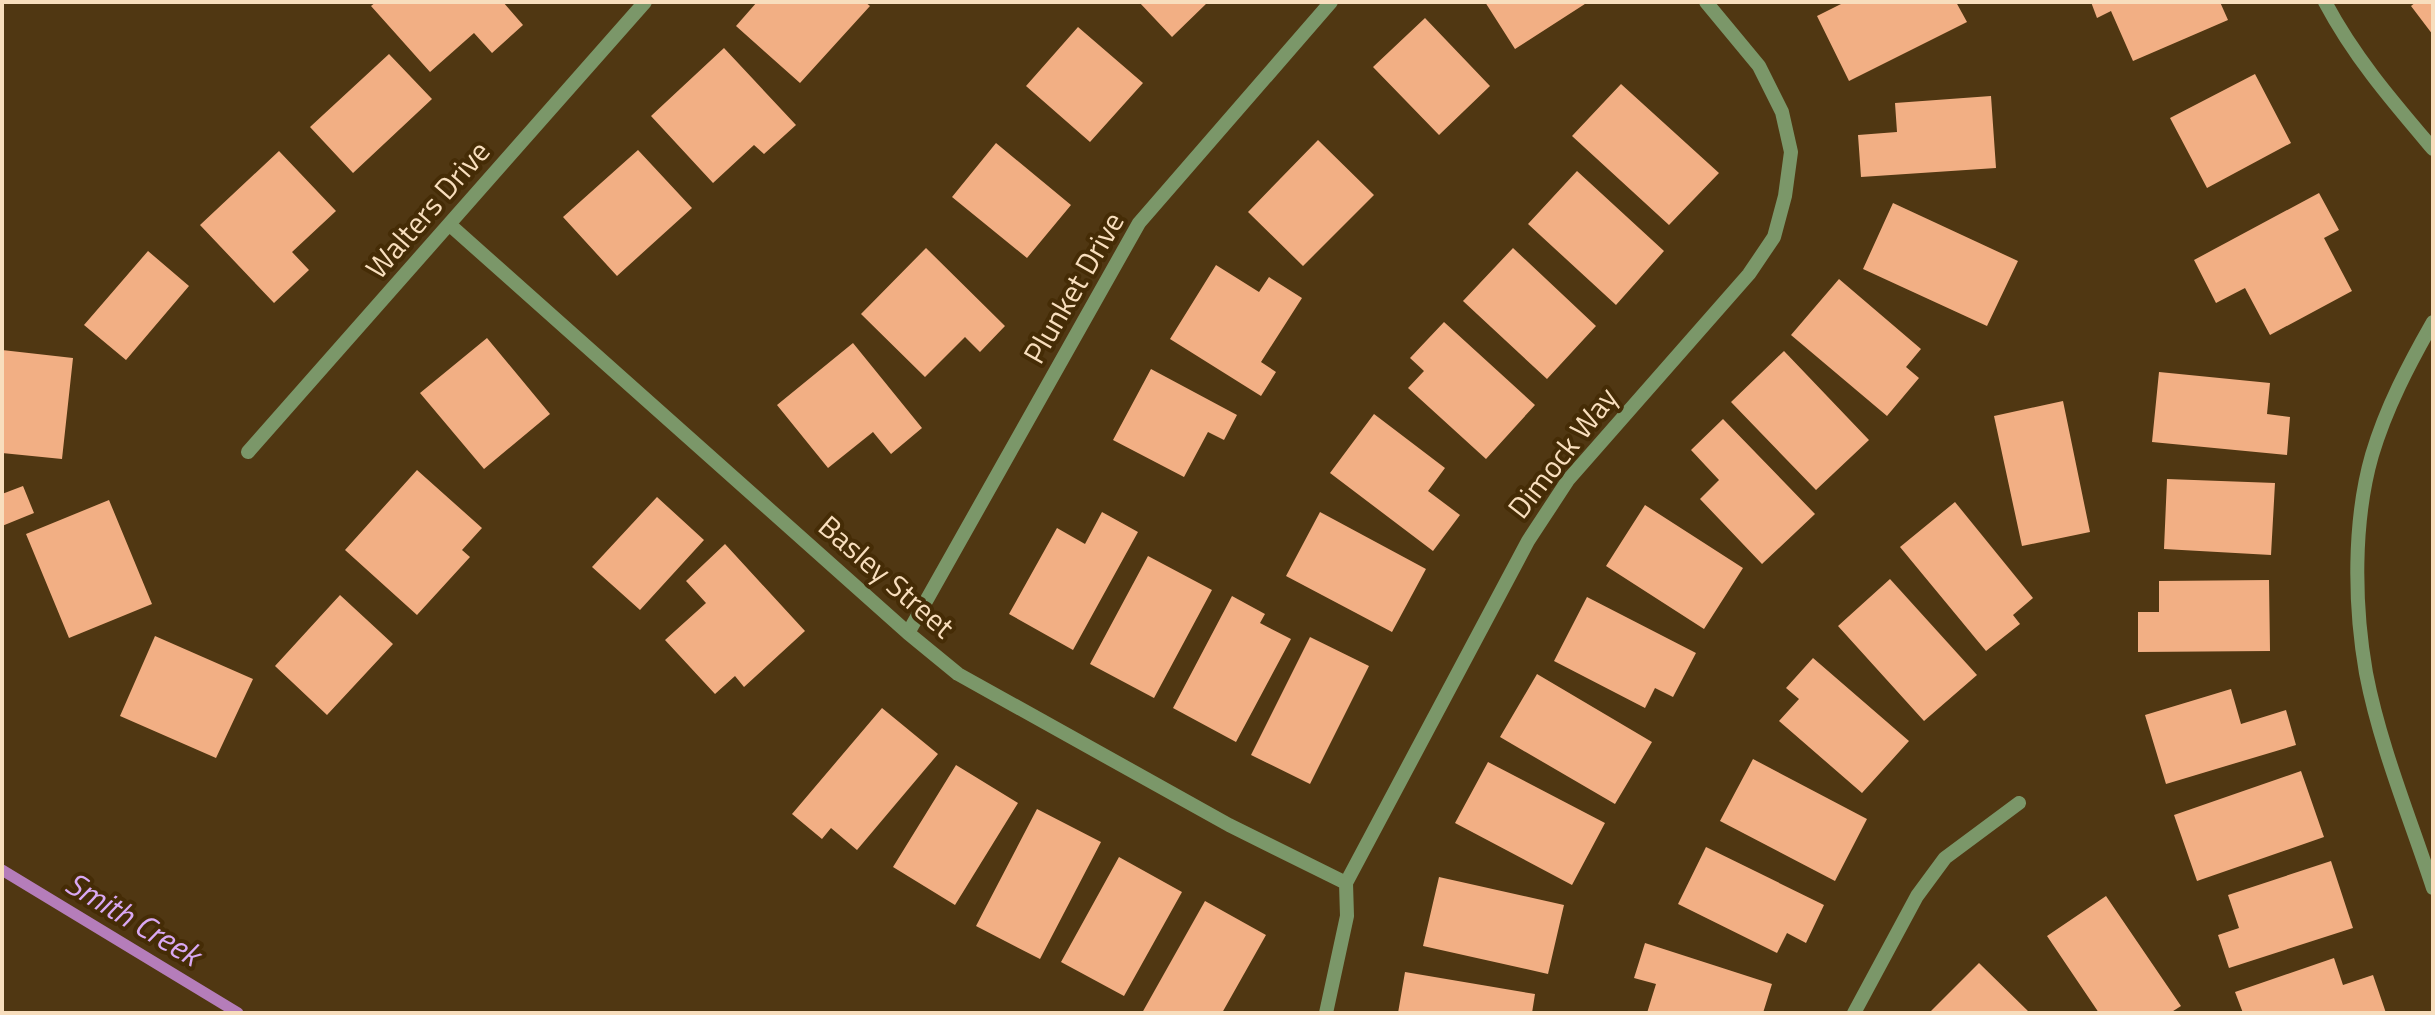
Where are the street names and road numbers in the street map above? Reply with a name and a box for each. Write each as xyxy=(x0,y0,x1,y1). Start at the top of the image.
street label: Walters Drive xyxy=(354,130,500,289)
street label: Plunket Drive xyxy=(1011,203,1135,372)
street label: Dimock Way xyxy=(1496,377,1628,528)
street label: Basley Street xyxy=(808,504,965,649)

